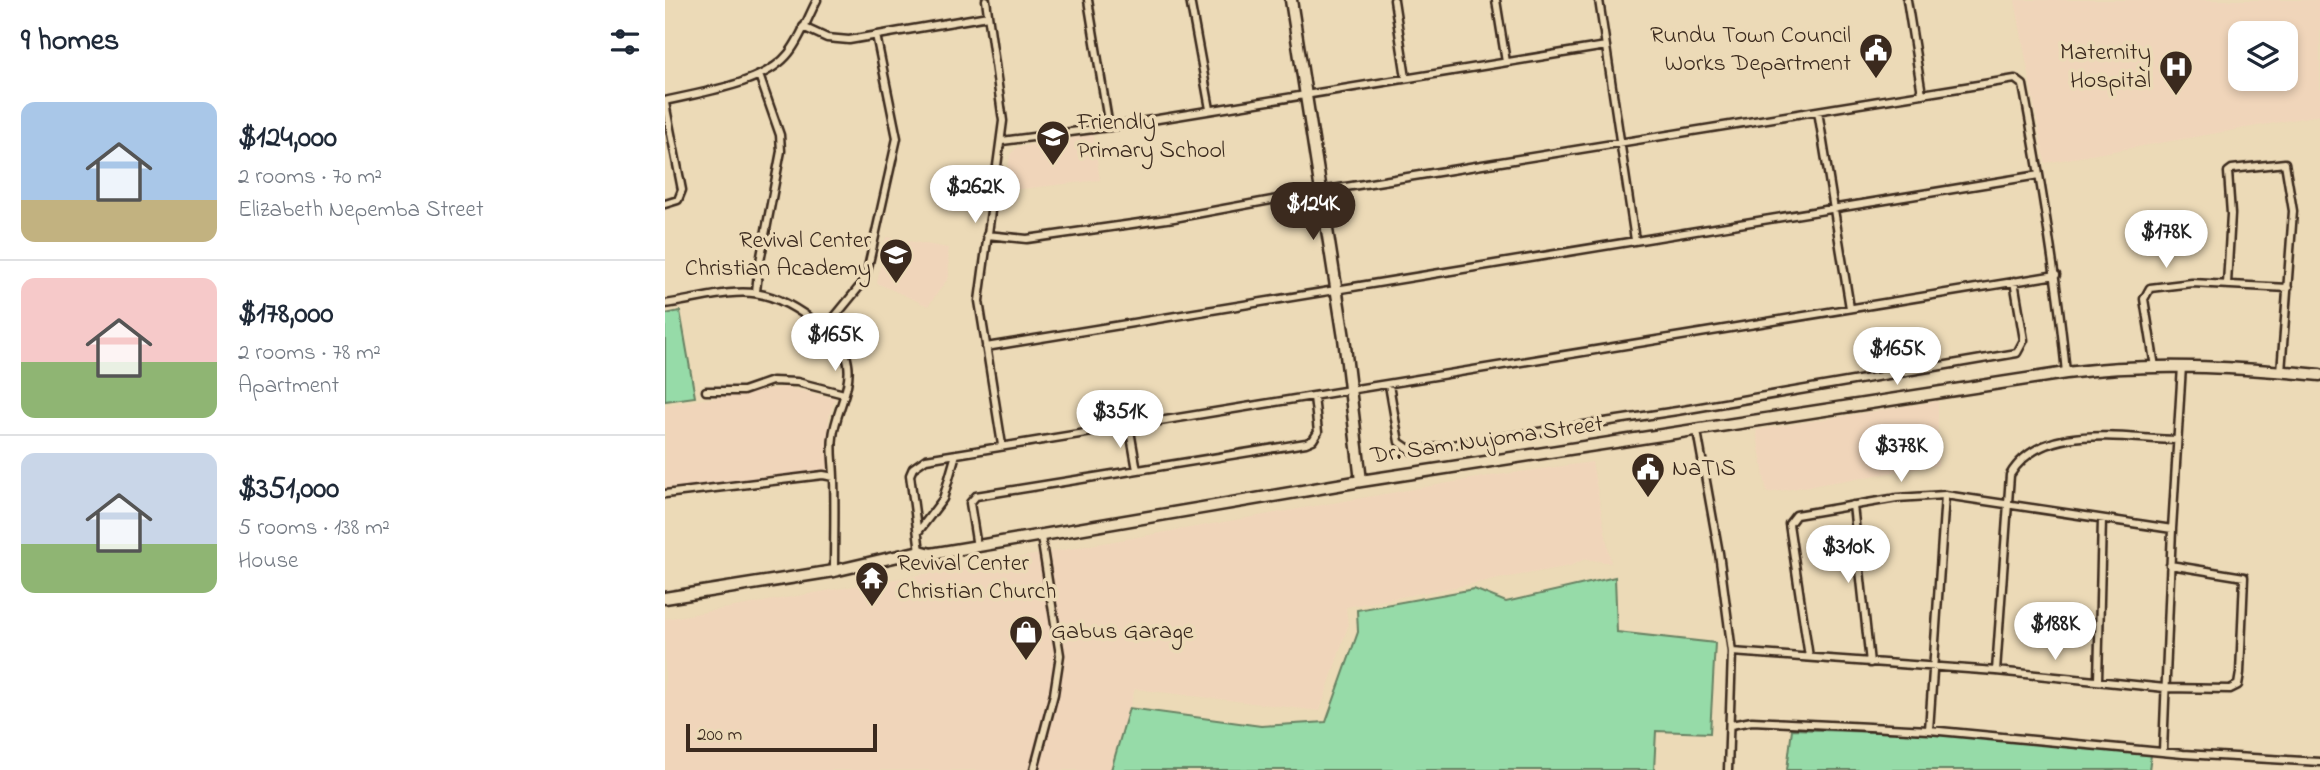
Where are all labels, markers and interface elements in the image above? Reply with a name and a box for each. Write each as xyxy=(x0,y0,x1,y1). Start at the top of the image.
place label: Rundu Town Council Works Department xyxy=(1650,19,1851,82)
text: 9 homes xyxy=(21,20,119,64)
map controls xyxy=(2228,21,2298,91)
button: layers xyxy=(2228,21,2298,91)
icon: filters xyxy=(606,23,644,61)
public building icon: Rundu Town Council Works Department xyxy=(1857,31,1895,80)
place label: Maternity Hospital xyxy=(2060,36,2151,99)
hospital icon: Maternity Hospital xyxy=(2157,48,2195,97)
place label: Friendly Primary School xyxy=(1076,106,1225,170)
text: $124,000 xyxy=(238,117,337,161)
school or university icon: Friendly Primary School xyxy=(1034,118,1072,167)
icon: home xyxy=(77,130,161,214)
text: 2 rooms · 70 m² xyxy=(238,161,382,194)
pin: $262K xyxy=(926,166,1024,225)
text: $262K xyxy=(946,171,1004,204)
pin: $124K xyxy=(1264,182,1362,242)
text: $124K xyxy=(1286,188,1340,221)
text: Elizabeth Nepemba Street xyxy=(238,194,484,227)
pin: $178K xyxy=(2117,210,2215,270)
text: $178K xyxy=(2141,216,2191,249)
place label: Revival Center Christian Academy xyxy=(685,224,872,288)
school or university icon: Revival Center Christian Academy xyxy=(877,236,915,285)
text: $178,000 xyxy=(238,293,333,337)
icon: home xyxy=(77,306,161,390)
pin: $165K xyxy=(786,314,884,373)
text: $165K xyxy=(807,319,863,352)
pin: $165K xyxy=(1848,328,1946,387)
text: $165K xyxy=(1869,333,1925,366)
text: 2 rooms · 78 m² xyxy=(238,337,381,370)
text: Apartment xyxy=(238,370,339,403)
pin: $351K xyxy=(1071,391,1169,450)
text: $351K xyxy=(1092,396,1148,429)
street label: Dr. Sam Nujoma Street xyxy=(1368,407,1605,475)
pin: $378K xyxy=(1852,424,1950,484)
text: $378K xyxy=(1875,430,1927,463)
public building icon: NaTIS xyxy=(1629,450,1667,499)
place label: NaTIS xyxy=(1672,452,1736,487)
text: $351,000 xyxy=(238,468,339,512)
icon: home xyxy=(77,481,161,565)
text: 5 rooms · 138 m² xyxy=(238,512,390,545)
pin: $310K xyxy=(1799,526,1897,585)
text: $310K xyxy=(1822,531,1874,564)
text: House xyxy=(238,545,298,578)
place label: Revival Center Christian Church xyxy=(897,547,1056,610)
temple icon: Revival Center Christian Church xyxy=(853,559,891,608)
pin: $188K xyxy=(2006,602,2104,662)
text: $188K xyxy=(2030,608,2080,641)
shop icon: Gabus Garage xyxy=(1007,613,1045,662)
place label: Gabus Garage xyxy=(1051,615,1194,650)
scale bar xyxy=(686,721,877,753)
text: 200 m xyxy=(697,722,742,749)

